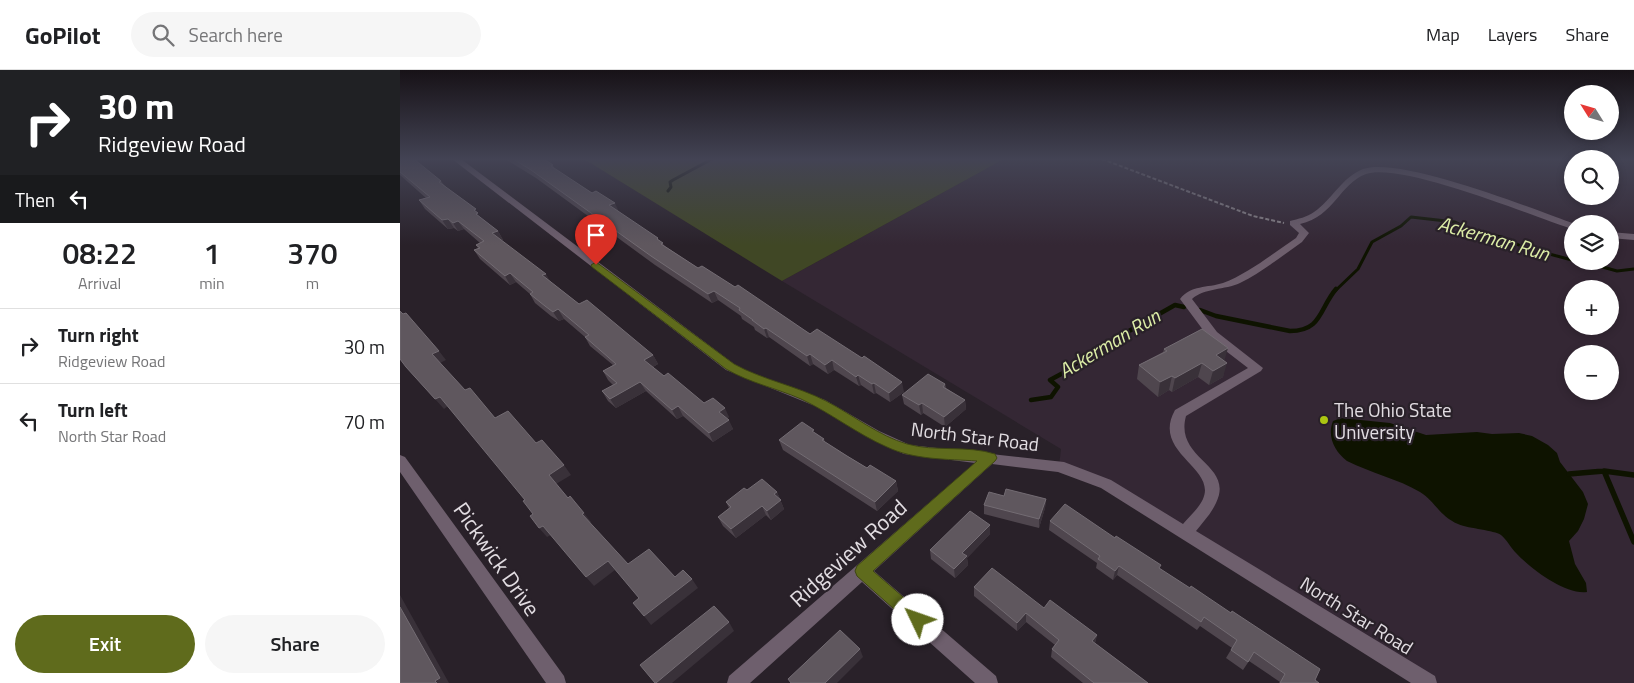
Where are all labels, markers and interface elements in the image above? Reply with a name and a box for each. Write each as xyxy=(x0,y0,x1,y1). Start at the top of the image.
search box xyxy=(131,12,481,57)
text: GoPilot xyxy=(25,17,101,53)
text: Search here xyxy=(189,20,283,49)
icon: search xyxy=(149,21,177,49)
text: Map xyxy=(1426,21,1460,48)
text: Layers xyxy=(1488,21,1537,48)
text: Share xyxy=(1565,21,1609,48)
text: 30 m xyxy=(98,79,174,133)
north arrow xyxy=(1564,85,1619,140)
map controls xyxy=(1564,85,1619,400)
icon: right xyxy=(15,90,80,155)
text: Ridgeview Road xyxy=(98,127,246,161)
button: search xyxy=(1564,150,1619,205)
text: Then xyxy=(15,185,55,214)
icon: left xyxy=(65,185,93,213)
water label: Ackerman Run xyxy=(1435,207,1554,269)
pin xyxy=(575,214,617,265)
button: layers xyxy=(1564,215,1619,270)
icon: arrive xyxy=(582,221,610,249)
text: 08:22 xyxy=(62,230,137,276)
text: 1 xyxy=(204,230,220,276)
text: 370 xyxy=(287,230,338,276)
text: Arrival xyxy=(78,271,121,295)
text: min xyxy=(199,271,225,295)
text: m xyxy=(306,271,319,295)
button: + xyxy=(1564,280,1619,335)
water label: Ackerman Run xyxy=(1052,300,1167,386)
text: Turn right xyxy=(58,320,139,349)
icon: right xyxy=(15,332,43,360)
text: 30 m xyxy=(344,332,385,361)
button: − xyxy=(1564,345,1619,400)
text: Ridgeview Road xyxy=(58,349,166,373)
text: Turn left xyxy=(58,395,128,424)
place label: The Ohio State University xyxy=(1334,395,1452,446)
icon: left xyxy=(15,407,43,435)
text: 70 m xyxy=(344,407,385,436)
street label: North Star Road xyxy=(909,414,1041,458)
marker: The Ohio State University xyxy=(1318,414,1330,426)
text: North Star Road xyxy=(58,424,166,448)
street label: Ridgeview Road xyxy=(782,491,914,615)
street label: Pickwick Drive xyxy=(445,495,549,623)
street label: North Star Road xyxy=(1295,569,1419,661)
position arrow xyxy=(891,593,943,645)
button: Exit xyxy=(15,615,195,673)
button: Share xyxy=(205,615,385,673)

